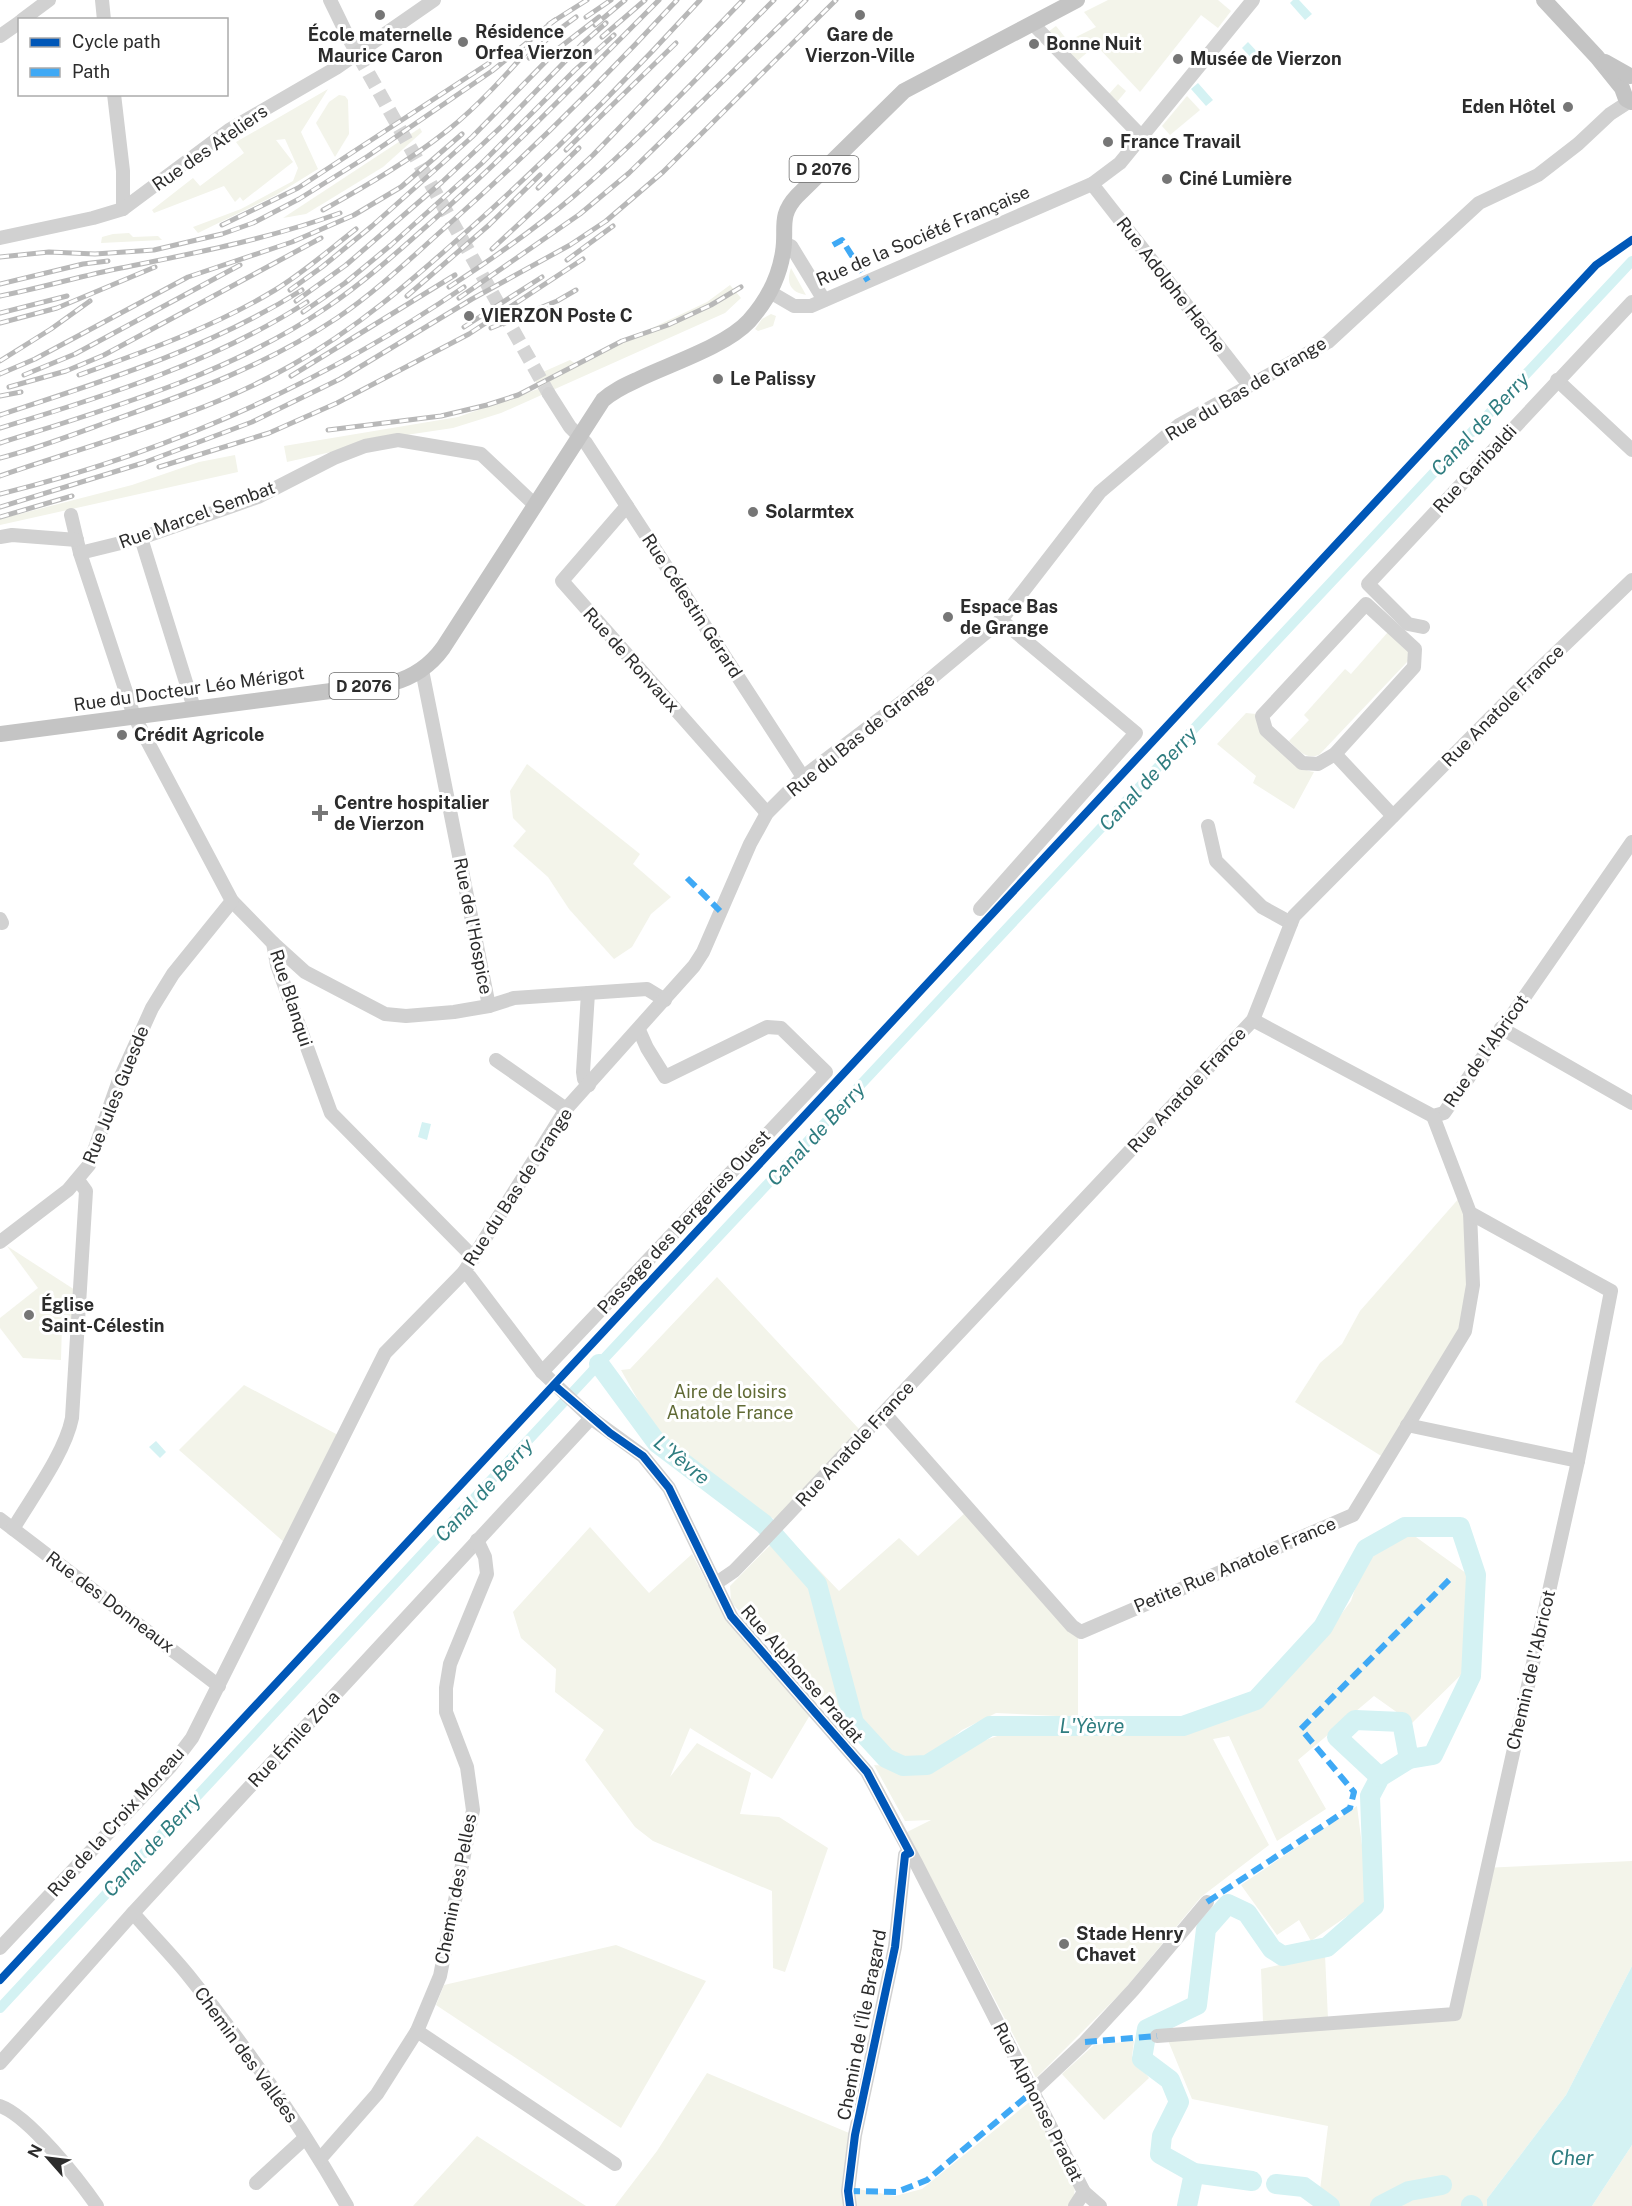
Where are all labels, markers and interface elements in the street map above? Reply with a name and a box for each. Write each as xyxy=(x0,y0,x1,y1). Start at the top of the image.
marker: École maternelle Maurice Caron xyxy=(373,8,387,22)
marker: Gare de Vierzon-Ville xyxy=(853,8,867,22)
legend xyxy=(18,18,228,96)
place label: Résidence Orfea Vierzon xyxy=(475,21,593,63)
place label: École maternelle Maurice Caron xyxy=(308,23,452,66)
place label: Gare de Vierzon-Ville xyxy=(805,24,915,66)
text: Cycle path xyxy=(72,31,161,52)
place label: Bonne Nuit xyxy=(1046,33,1142,54)
marker: Résidence Orfea Vierzon xyxy=(456,35,470,49)
marker: Bonne Nuit xyxy=(1027,37,1041,51)
place label: Musée de Vierzon xyxy=(1190,48,1342,69)
marker: Musée de Vierzon xyxy=(1171,52,1185,66)
text: Path xyxy=(72,61,110,82)
place label: Eden Hôtel xyxy=(1461,96,1556,117)
street label: Rue des Ateliers xyxy=(148,100,271,195)
marker: Eden Hôtel xyxy=(1561,100,1575,114)
place label: France Travail xyxy=(1120,131,1241,152)
marker: France Travail xyxy=(1101,135,1115,149)
road number: D 2076 xyxy=(790,156,858,182)
place label: Ciné Lumière xyxy=(1179,168,1292,189)
marker: Ciné Lumière xyxy=(1160,172,1174,186)
street label: Rue de la Société Française xyxy=(813,181,1033,290)
street label: Rue Adolphe Hache xyxy=(1112,213,1231,356)
place label: VIERZON Poste C xyxy=(481,305,633,326)
marker: VIERZON Poste C xyxy=(462,309,476,323)
street label: Rue du Bas de Grange xyxy=(1162,332,1330,445)
water label: Canal de Berry xyxy=(1426,367,1535,481)
place label: Le Palissy xyxy=(730,368,816,389)
marker: Le Palissy xyxy=(711,372,725,386)
street label: Rue Garibaldi xyxy=(1429,420,1521,517)
street label: Rue Marcel Sembat xyxy=(116,477,278,553)
place label: Solarmtex xyxy=(765,501,855,522)
marker: Solarmtex xyxy=(746,505,760,519)
street label: Rue Célestin Gérard xyxy=(638,530,747,682)
place label: Espace Bas de Grange xyxy=(960,596,1058,638)
street label: Rue de Ronvaux xyxy=(579,603,684,716)
marker: Espace Bas de Grange xyxy=(941,610,955,624)
street label: Rue Anatole France xyxy=(1437,640,1568,771)
street label: Rue du Docteur Léo Mérigot xyxy=(72,662,306,715)
street label: Rue du Bas de Grange xyxy=(783,669,939,801)
road number: D 2076 xyxy=(330,673,398,699)
water label: Canal de Berry xyxy=(1094,722,1203,836)
place label: Crédit Agricole xyxy=(134,724,264,745)
marker: Crédit Agricole xyxy=(115,728,129,742)
place label: Centre hospitalier de Vierzon xyxy=(334,792,490,834)
marker: Centre hospitalier de Vierzon xyxy=(311,804,329,822)
street label: Rue de l'Hospice xyxy=(450,856,497,996)
street label: Rue Blanqui xyxy=(266,947,317,1049)
street label: Rue de l'Abricot xyxy=(1439,990,1532,1111)
street label: Rue Jules Guesde xyxy=(78,1023,153,1167)
street label: Rue Anatole France xyxy=(1123,1023,1250,1157)
water label: Canal de Berry xyxy=(762,1077,871,1191)
street label: Rue du Bas de Grange xyxy=(459,1104,576,1270)
street label: Passage des Bergeries Ouest xyxy=(593,1125,774,1318)
place label: Église Saint-Célestin xyxy=(41,1293,165,1336)
marker: Église Saint-Célestin xyxy=(22,1308,36,1322)
street label: Rue Anatole France xyxy=(791,1377,918,1511)
park label: Aire de loisirs Anatole France xyxy=(667,1381,793,1423)
water label: L'Yèvre xyxy=(649,1430,715,1490)
water label: Canal de Berry xyxy=(430,1433,539,1547)
street label: Petite Rue Anatole France xyxy=(1131,1512,1339,1617)
street label: Rue des Donneaux xyxy=(42,1547,179,1657)
street label: Chemin de l'Abricot xyxy=(1502,1588,1559,1752)
street label: Rue Alphonse Pradat xyxy=(737,1601,868,1747)
street label: Rue Émile Zola xyxy=(243,1685,344,1791)
water label: L'Yèvre xyxy=(1060,1714,1125,1738)
street label: Rue de la Croix Moreau xyxy=(43,1743,188,1901)
water label: Canal de Berry xyxy=(98,1788,207,1902)
street label: Chemin des Pelles xyxy=(431,1812,480,1966)
place label: Stade Henry Chavet xyxy=(1076,1923,1184,1965)
street label: Chemin de l'Île Bragard xyxy=(833,1928,890,2122)
marker: Stade Henry Chavet xyxy=(1057,1937,1071,1951)
street label: Chemin des Vallées xyxy=(190,1983,303,2127)
street label: Rue Alphonse Pradat xyxy=(989,2019,1088,2185)
north arrow xyxy=(18,2128,78,2188)
text: N xyxy=(24,2141,47,2161)
water label: Cher xyxy=(1550,2146,1594,2170)

